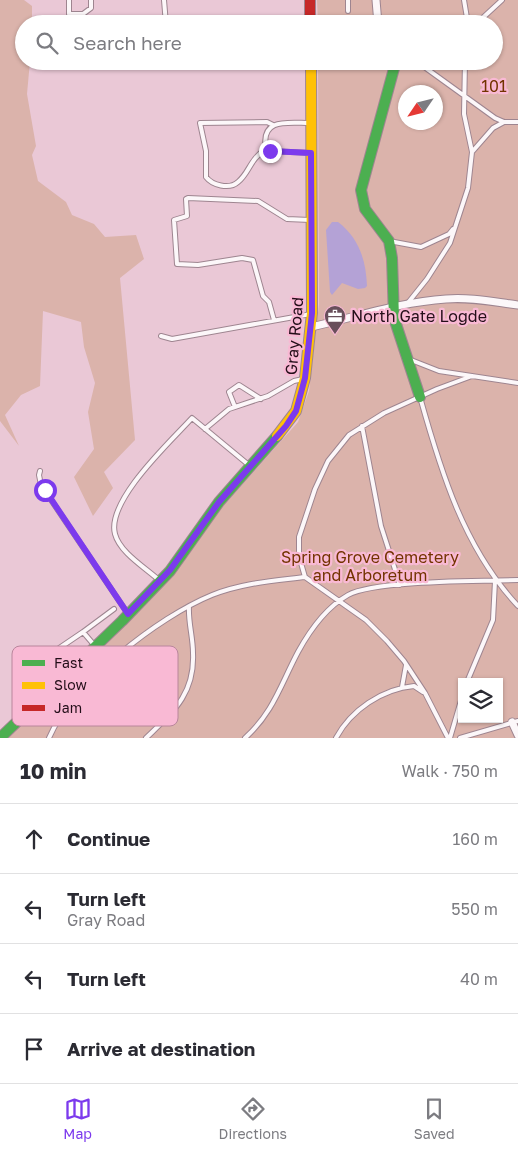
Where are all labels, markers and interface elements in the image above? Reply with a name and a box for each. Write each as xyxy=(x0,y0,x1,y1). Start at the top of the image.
search box xyxy=(15,15,503,70)
icon: search xyxy=(33,29,61,57)
text: Search here xyxy=(73,31,182,54)
park label: 101 xyxy=(481,76,507,96)
north arrow xyxy=(398,85,443,130)
route end xyxy=(259,140,282,163)
street label: Gray Road xyxy=(281,296,307,376)
office icon: North Gate Logde xyxy=(323,304,347,335)
place label: North Gate Logde xyxy=(351,306,487,326)
route start xyxy=(34,479,57,502)
park label: Spring Grove Cemetery and Arboretum xyxy=(281,547,459,585)
legend xyxy=(12,646,178,726)
text: Fast xyxy=(54,654,83,671)
text: Slow xyxy=(54,676,87,693)
map controls xyxy=(458,678,503,723)
button: layers xyxy=(458,678,503,723)
text: Jam xyxy=(54,699,82,716)
text: 10 min xyxy=(20,758,87,784)
text: Walk · 750 m xyxy=(401,761,498,781)
icon: ahead xyxy=(20,825,48,853)
text: Continue xyxy=(67,827,150,850)
text: 160 m xyxy=(452,829,498,849)
text: Turn left xyxy=(67,887,146,910)
icon: left xyxy=(20,895,48,923)
text: 550 m xyxy=(451,899,498,919)
text: Gray Road xyxy=(67,910,145,930)
icon: left xyxy=(20,965,48,993)
text: Turn left xyxy=(67,967,146,990)
text: 40 m xyxy=(460,969,498,989)
icon: arrive xyxy=(20,1035,48,1063)
text: Arrive at destination xyxy=(67,1037,255,1060)
tab: Map xyxy=(63,1095,92,1142)
tab: Directions xyxy=(219,1095,287,1142)
tab: Saved xyxy=(414,1095,455,1142)

